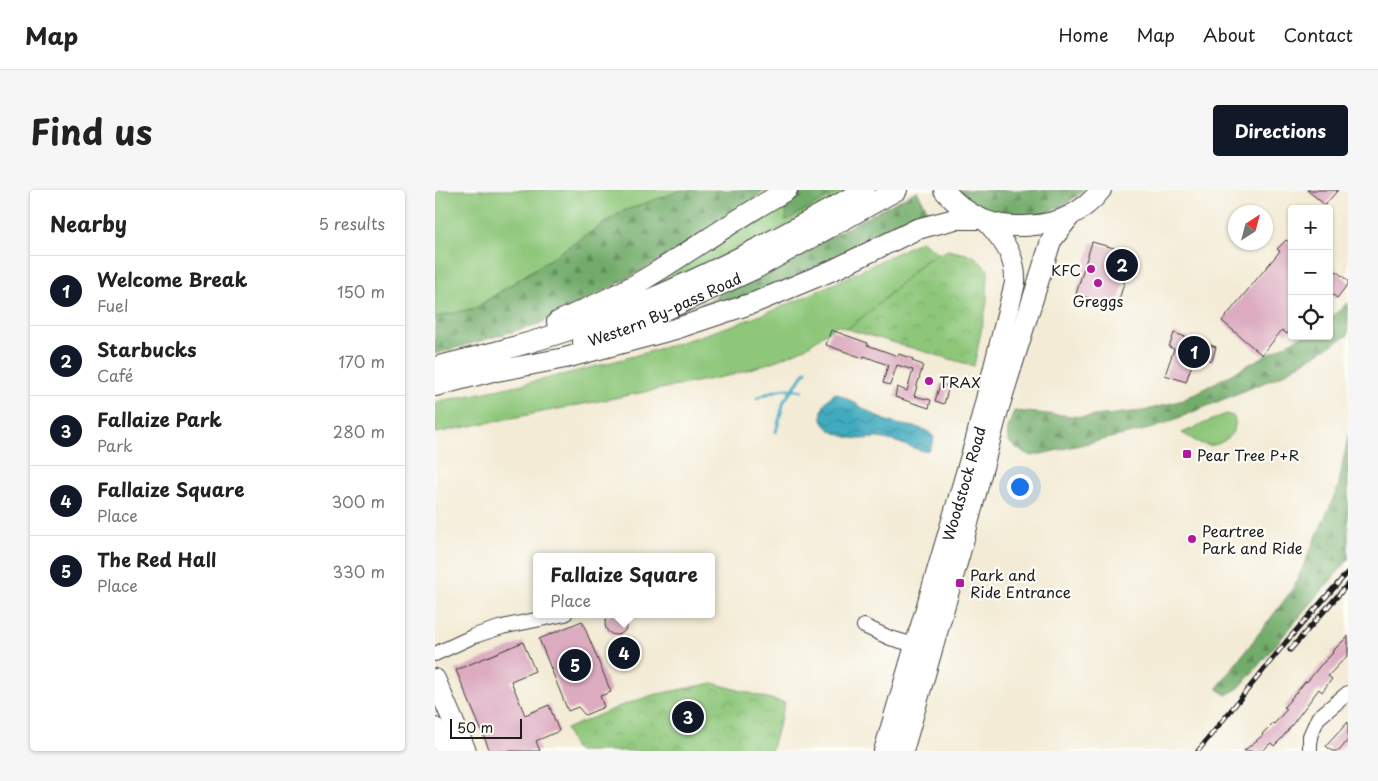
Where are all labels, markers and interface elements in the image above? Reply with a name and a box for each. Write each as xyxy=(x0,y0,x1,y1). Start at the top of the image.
text: Map xyxy=(25,17,78,53)
text: Home xyxy=(1058,21,1108,48)
text: Map xyxy=(1136,21,1175,48)
text: About xyxy=(1203,21,1255,48)
text: Contact xyxy=(1283,21,1353,48)
text: Find us xyxy=(30,104,152,157)
button: Directions xyxy=(1213,105,1348,156)
north arrow xyxy=(1228,205,1273,250)
map controls xyxy=(1288,205,1333,340)
button: + xyxy=(1288,205,1333,250)
text: Nearby xyxy=(50,207,127,239)
text: 5 results xyxy=(318,211,385,235)
pin: 2 xyxy=(1106,246,1138,284)
button: − xyxy=(1288,250,1333,295)
place label: KFC xyxy=(1051,258,1081,281)
marker: KFC xyxy=(1085,263,1097,275)
text: Welcome Break xyxy=(97,265,247,293)
street label: Western By-pass Road xyxy=(585,265,745,351)
marker: Greggs xyxy=(1092,277,1104,289)
text: 1 xyxy=(62,279,70,303)
text: 150 m xyxy=(337,279,385,303)
place label: Greggs xyxy=(1073,289,1124,312)
text: Fuel xyxy=(97,293,128,317)
button: locate xyxy=(1288,295,1333,340)
pin: 1 xyxy=(1178,333,1210,371)
text: Starbucks xyxy=(97,335,197,363)
text: 2 xyxy=(60,349,72,373)
text: 170 m xyxy=(339,349,385,373)
text: Café xyxy=(97,363,133,387)
place label: TRAX xyxy=(939,370,981,393)
marker: TRAX xyxy=(923,375,935,387)
text: Fallaize Park xyxy=(97,405,222,433)
text: 3 xyxy=(61,419,71,443)
text: 280 m xyxy=(333,419,385,443)
street label: Woodstock Road xyxy=(935,424,990,543)
text: Park xyxy=(97,433,133,457)
place label: Pear Tree P+R xyxy=(1197,443,1299,466)
marker: Pear Tree P+R xyxy=(1181,448,1193,460)
your location xyxy=(1007,474,1033,500)
text: Fallaize Square xyxy=(97,475,244,503)
text: 4 xyxy=(61,489,71,513)
text: 300 m xyxy=(331,489,385,513)
text: Place xyxy=(97,503,138,527)
place label: Peartree Park and Ride xyxy=(1202,519,1303,559)
marker: Peartree Park and Ride xyxy=(1186,533,1198,545)
text: The Red Hall xyxy=(97,545,216,573)
popup xyxy=(533,553,715,618)
text: 5 xyxy=(61,559,71,583)
text: 330 m xyxy=(332,559,385,583)
text: Fallaize Square xyxy=(550,560,698,588)
place label: Park and Ride Entrance xyxy=(970,563,1071,603)
text: Place xyxy=(97,573,138,597)
marker: Park and Ride Entrance xyxy=(954,577,966,589)
text: Place xyxy=(550,588,591,612)
pin: 4 xyxy=(608,634,640,672)
pin: 5 xyxy=(559,646,591,684)
pin: 3 xyxy=(672,698,704,736)
scale bar xyxy=(450,716,523,739)
text: 50 m xyxy=(457,717,493,738)

